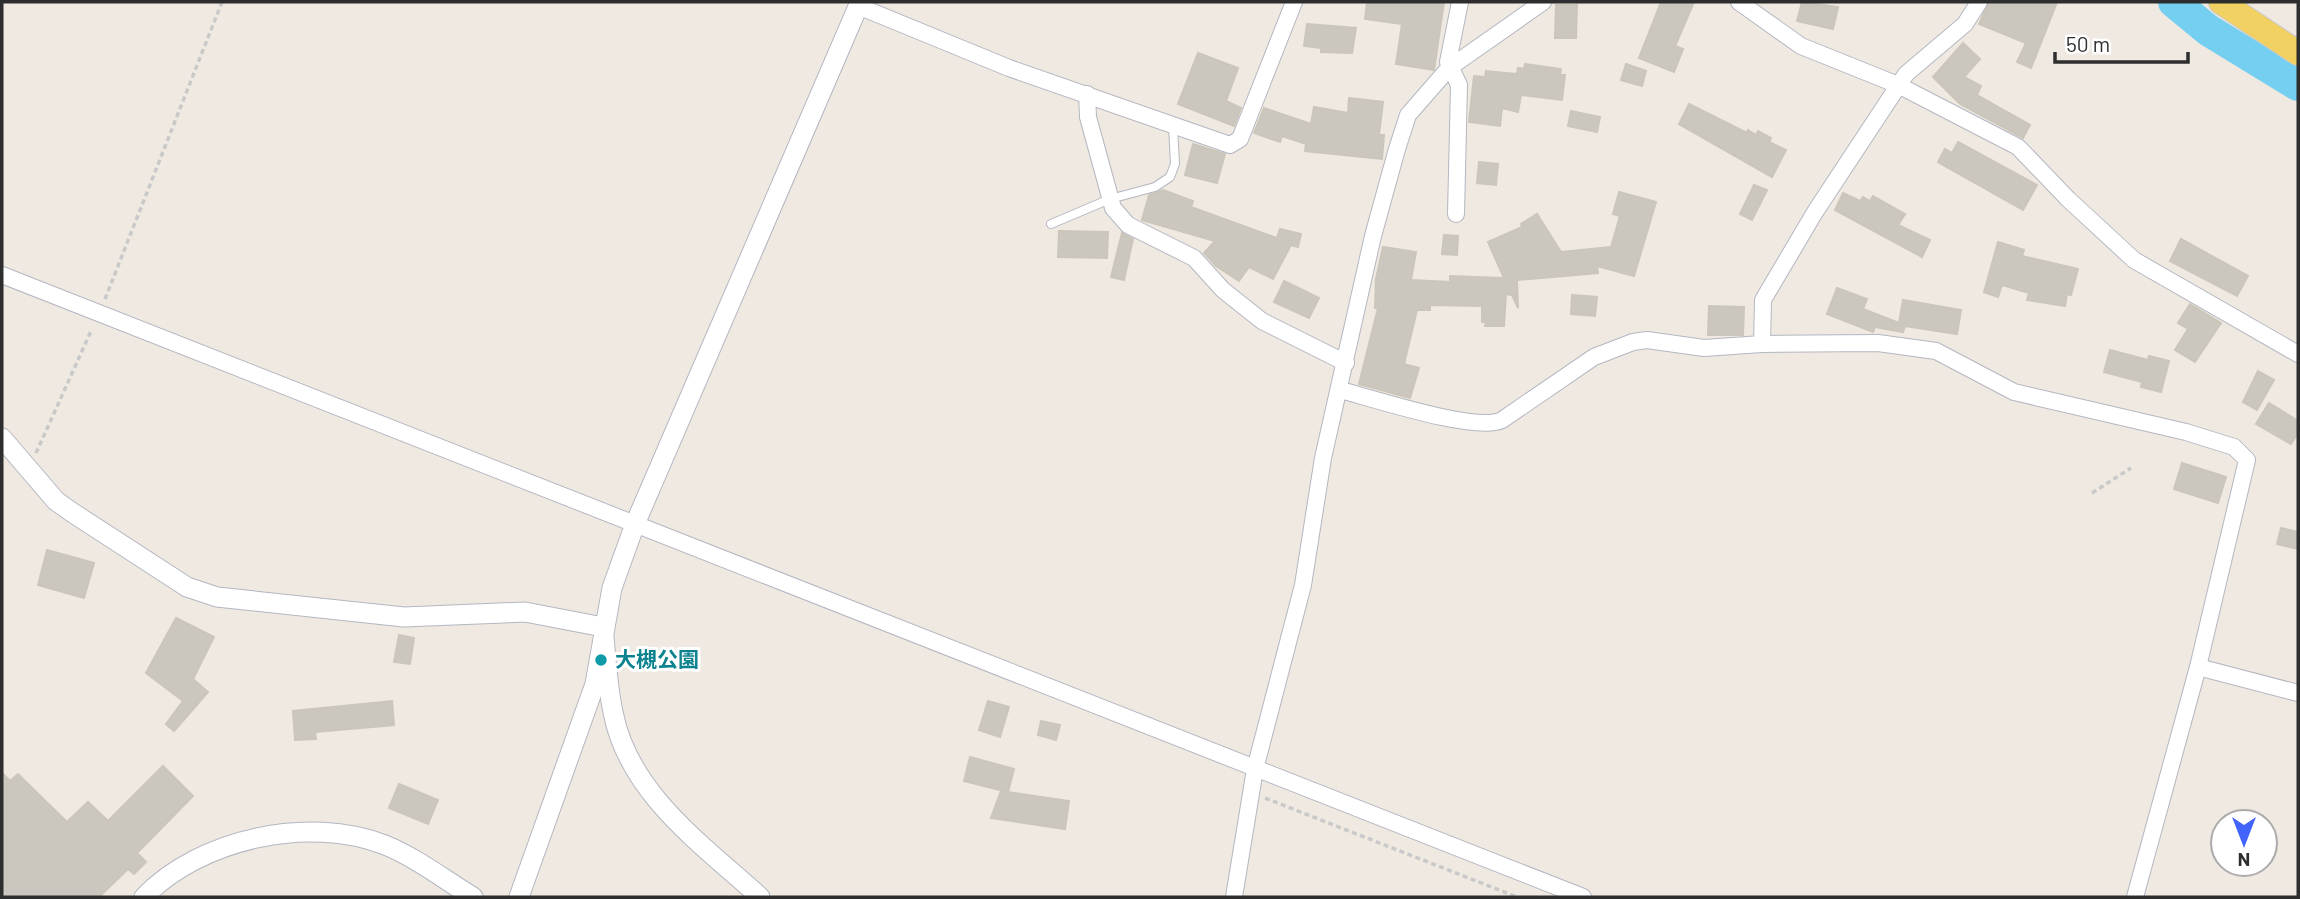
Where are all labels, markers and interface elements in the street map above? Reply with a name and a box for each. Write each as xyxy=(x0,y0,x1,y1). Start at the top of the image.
scale bar xyxy=(2055,21,2188,65)
text: 50 m xyxy=(2066,31,2110,56)
place label: 大槻公園 xyxy=(615,646,699,671)
marker: 大槻公園 xyxy=(593,652,609,668)
north arrow xyxy=(2209,808,2279,878)
text: N xyxy=(2238,849,2250,872)

